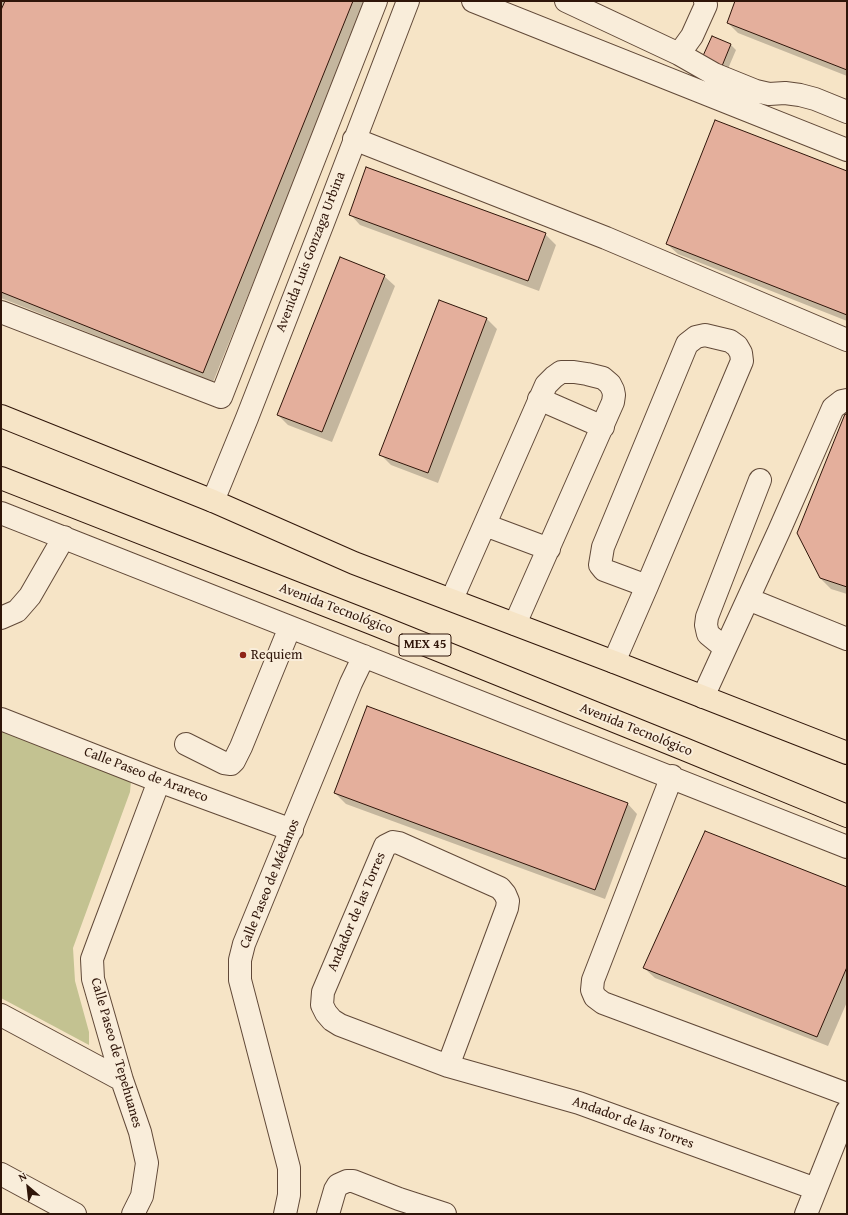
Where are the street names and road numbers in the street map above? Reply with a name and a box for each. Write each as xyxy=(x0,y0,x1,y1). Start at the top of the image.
street label: Avenida Luis Gonzaga Urbina xyxy=(273,170,349,334)
street label: Avenida Tecnológico xyxy=(277,580,395,638)
road number: MEX 45 xyxy=(399,634,451,656)
street label: Avenida Tecnológico xyxy=(577,700,695,760)
street label: Calle Paseo de Arareco xyxy=(82,744,210,806)
street label: Calle Paseo de Médanos xyxy=(236,817,304,951)
street label: Andador de las Torres xyxy=(324,850,390,974)
street label: Calle Paseo de Tepehuanes xyxy=(87,976,145,1130)
street label: Andador de las Torres xyxy=(570,1093,696,1153)

